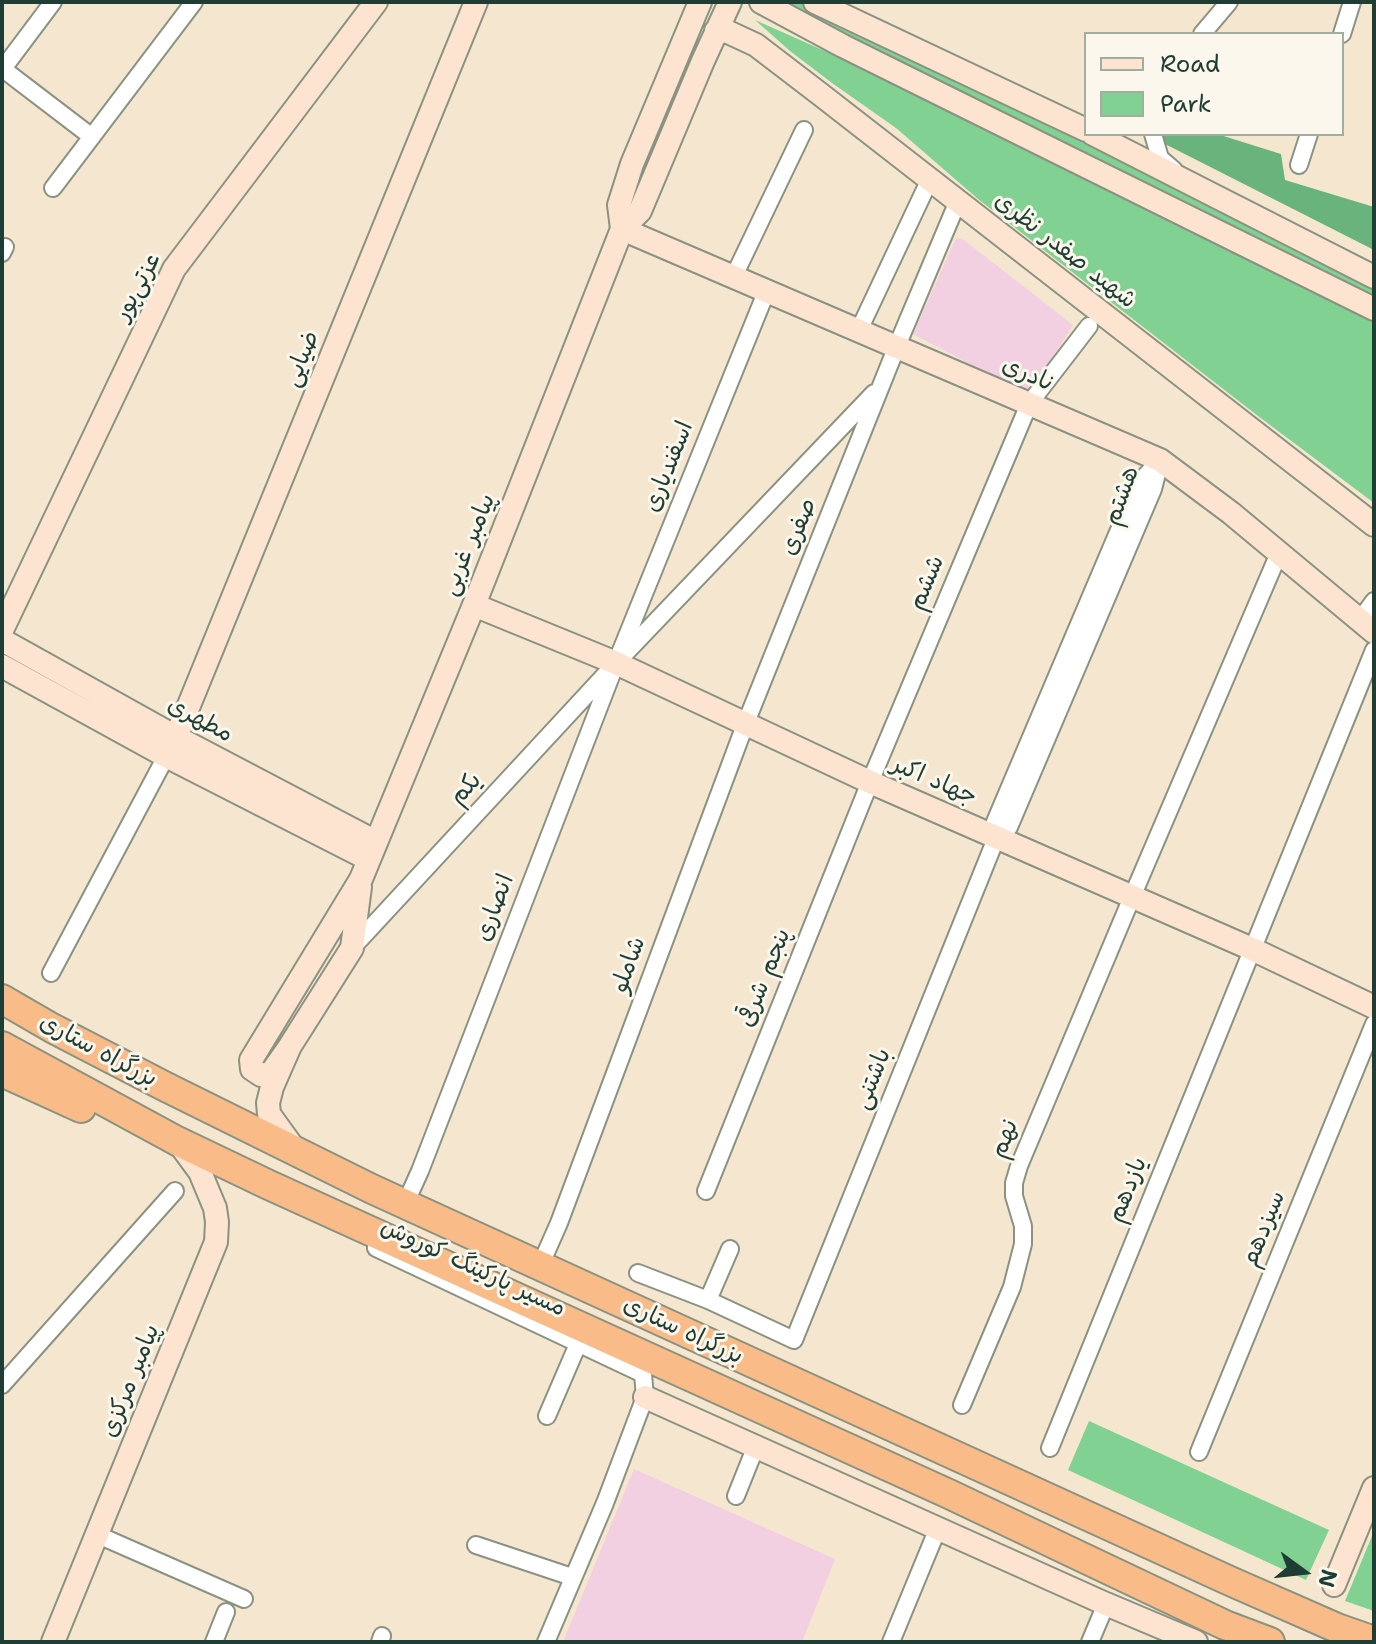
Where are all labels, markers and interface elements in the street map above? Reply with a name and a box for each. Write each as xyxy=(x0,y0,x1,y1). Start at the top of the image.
legend xyxy=(1084,32,1344,136)
text: Road xyxy=(1160,48,1220,80)
text: Park xyxy=(1160,88,1212,120)
street label: شهید صفدر نظری xyxy=(988,187,1142,315)
street label: عزتی‌پور xyxy=(108,248,168,326)
street label: ضیایی xyxy=(278,327,326,391)
street label: نادری xyxy=(997,351,1059,399)
street label: اسفندیاری xyxy=(638,417,700,517)
street label: هشتم xyxy=(1098,463,1146,529)
street label: پیامبر غربی xyxy=(436,490,502,600)
street label: صفری xyxy=(775,494,823,560)
street label: ششم xyxy=(903,551,951,615)
street label: مطهری xyxy=(162,691,238,749)
street label: جهاد اکبر xyxy=(887,750,981,812)
street label: یکم xyxy=(444,767,488,811)
street label: انصاری xyxy=(469,870,521,946)
street label: پنجم شرقی xyxy=(732,925,798,1031)
street label: شاملو xyxy=(606,933,652,997)
street label: بزرگراه ستاری xyxy=(34,1008,162,1094)
street label: باشتنی xyxy=(848,1044,898,1114)
street label: نهم xyxy=(985,1116,1025,1162)
street label: یازدهم xyxy=(1102,1153,1154,1227)
street label: سیزدهم xyxy=(1236,1187,1292,1271)
street label: مسیر پارکینگ کوروش xyxy=(376,1212,570,1324)
street label: بزرگراه ستاری xyxy=(618,1291,748,1371)
street label: پیامبر مرکزی xyxy=(95,1320,167,1442)
north arrow xyxy=(1264,1532,1344,1612)
text: N xyxy=(1311,1566,1344,1591)

